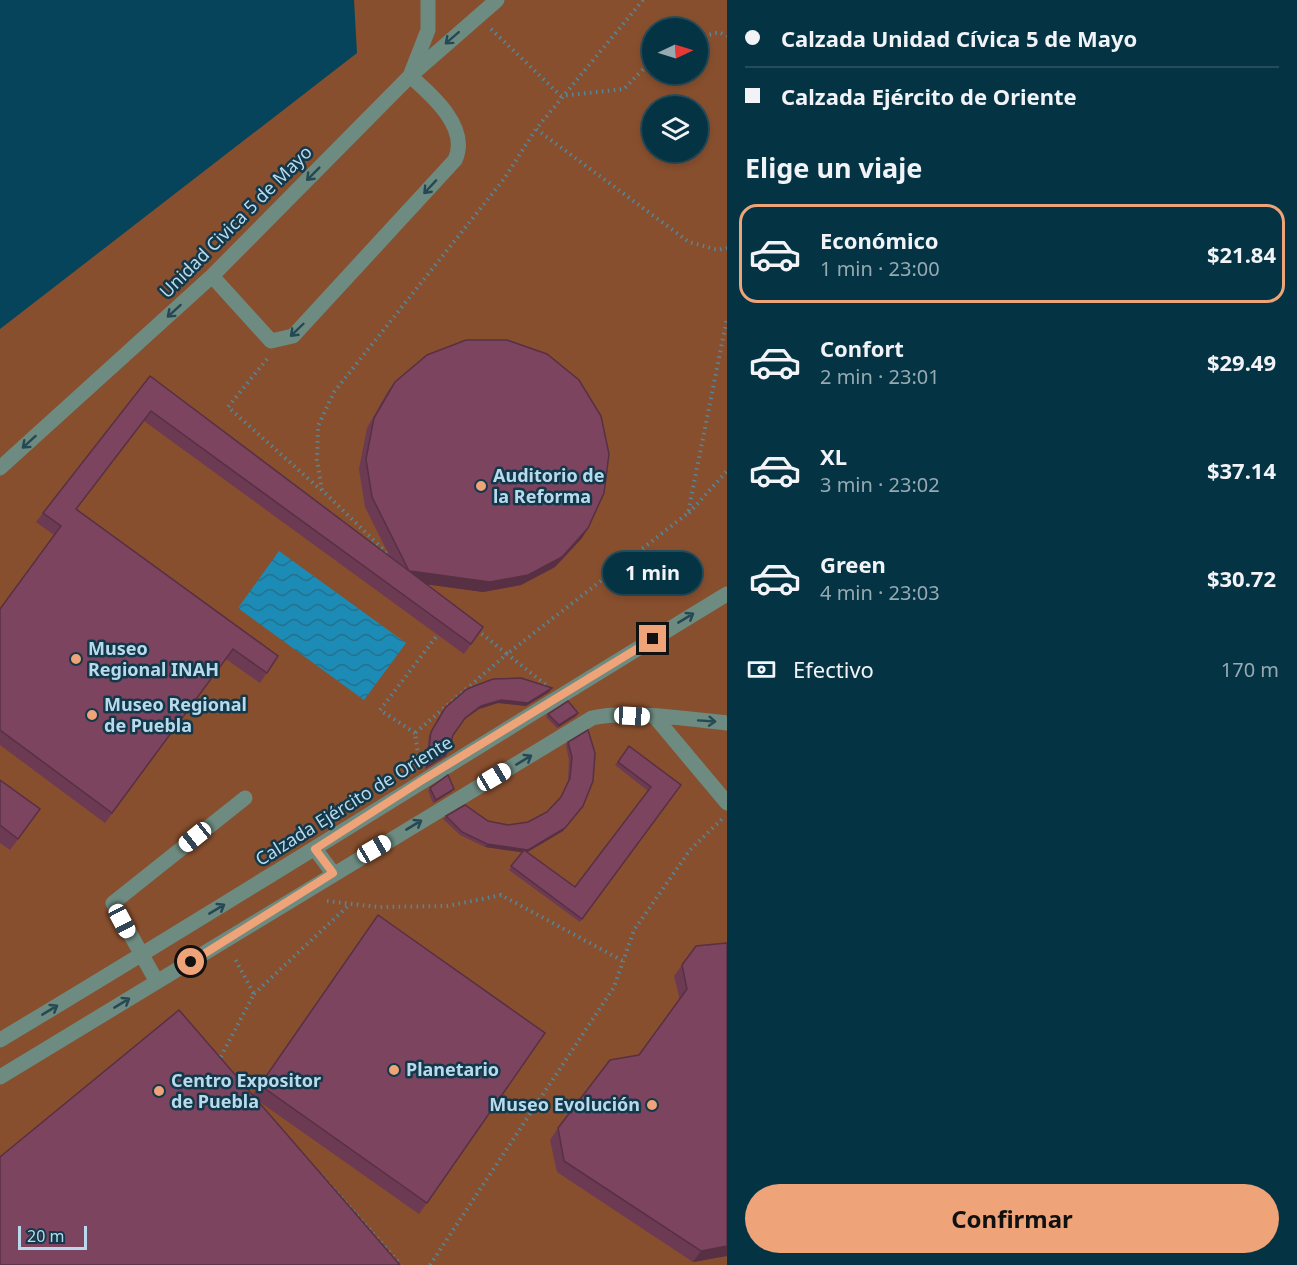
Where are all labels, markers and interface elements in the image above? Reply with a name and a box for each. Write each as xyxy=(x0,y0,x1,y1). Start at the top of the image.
north arrow xyxy=(642,18,708,84)
map controls xyxy=(642,18,708,162)
text: Calzada Unidad Cívica 5 de Mayo xyxy=(781,23,1137,53)
one-way arrow xyxy=(445,31,461,45)
text: Calzada Ejército de Oriente xyxy=(781,81,1077,111)
button: layers xyxy=(642,96,708,162)
street label: Unidad Civica 5 de Mayo xyxy=(154,140,317,303)
text: Elige un viaje xyxy=(745,149,922,186)
one-way arrow xyxy=(305,167,320,182)
one-way arrow xyxy=(423,180,437,195)
text: Económico xyxy=(820,225,939,255)
icon: car xyxy=(748,227,802,281)
text: $21.84 xyxy=(1207,239,1276,269)
text: 1 min · 23:00 xyxy=(820,255,940,282)
one-way arrow xyxy=(167,304,182,318)
one-way arrow xyxy=(290,323,305,338)
text: Confort xyxy=(820,333,904,363)
icon: car xyxy=(748,335,802,389)
text: $29.49 xyxy=(1207,347,1276,377)
text: 2 min · 23:01 xyxy=(820,363,940,390)
one-way arrow xyxy=(22,435,37,449)
text: XL xyxy=(820,441,847,471)
icon: car xyxy=(748,443,802,497)
text: $37.14 xyxy=(1207,455,1276,485)
place label: Auditorio de la Reforma xyxy=(493,463,604,508)
text: 3 min · 23:02 xyxy=(820,471,940,498)
marker: Auditorio de la Reforma xyxy=(474,479,488,493)
text: Green xyxy=(820,549,886,579)
icon: car xyxy=(748,551,802,605)
callout: 1 min xyxy=(604,552,702,594)
text: 1 min xyxy=(625,559,680,586)
text: $30.72 xyxy=(1207,563,1276,593)
text: 4 min · 23:03 xyxy=(820,579,940,606)
one-way arrow xyxy=(678,612,695,625)
route end xyxy=(639,625,666,652)
place label: Museo Regional INAH xyxy=(88,636,219,681)
marker: Museo Regional INAH xyxy=(69,652,83,666)
icon: cash xyxy=(745,653,778,686)
text: Efectivo xyxy=(793,654,874,684)
text: 170 m xyxy=(1221,656,1279,683)
place label: Museo Regional de Puebla xyxy=(104,692,247,737)
car xyxy=(614,706,650,726)
marker: Museo Regional de Puebla xyxy=(85,708,99,722)
one-way arrow xyxy=(696,716,716,727)
street label: Calzada Ejército de Oriente xyxy=(251,730,456,871)
one-way arrow xyxy=(515,753,532,765)
car xyxy=(474,760,514,794)
car xyxy=(175,819,215,855)
one-way arrow xyxy=(405,819,422,831)
car xyxy=(354,832,394,866)
car xyxy=(106,901,138,941)
one-way arrow xyxy=(208,903,225,915)
route start xyxy=(177,948,204,975)
one-way arrow xyxy=(113,997,130,1009)
one-way arrow xyxy=(41,1003,58,1015)
place label: Planetario xyxy=(406,1057,499,1081)
marker: Planetario xyxy=(387,1063,401,1077)
place label: Centro Expositor de Puebla xyxy=(171,1068,321,1113)
marker: Centro Expositor de Puebla xyxy=(152,1084,166,1098)
place label: Museo Evolución xyxy=(489,1092,640,1116)
marker: Museo Evolución xyxy=(645,1098,659,1112)
button: Confirmar xyxy=(745,1184,1279,1253)
scale bar xyxy=(18,1223,87,1250)
text: 20 m xyxy=(27,1225,64,1247)

